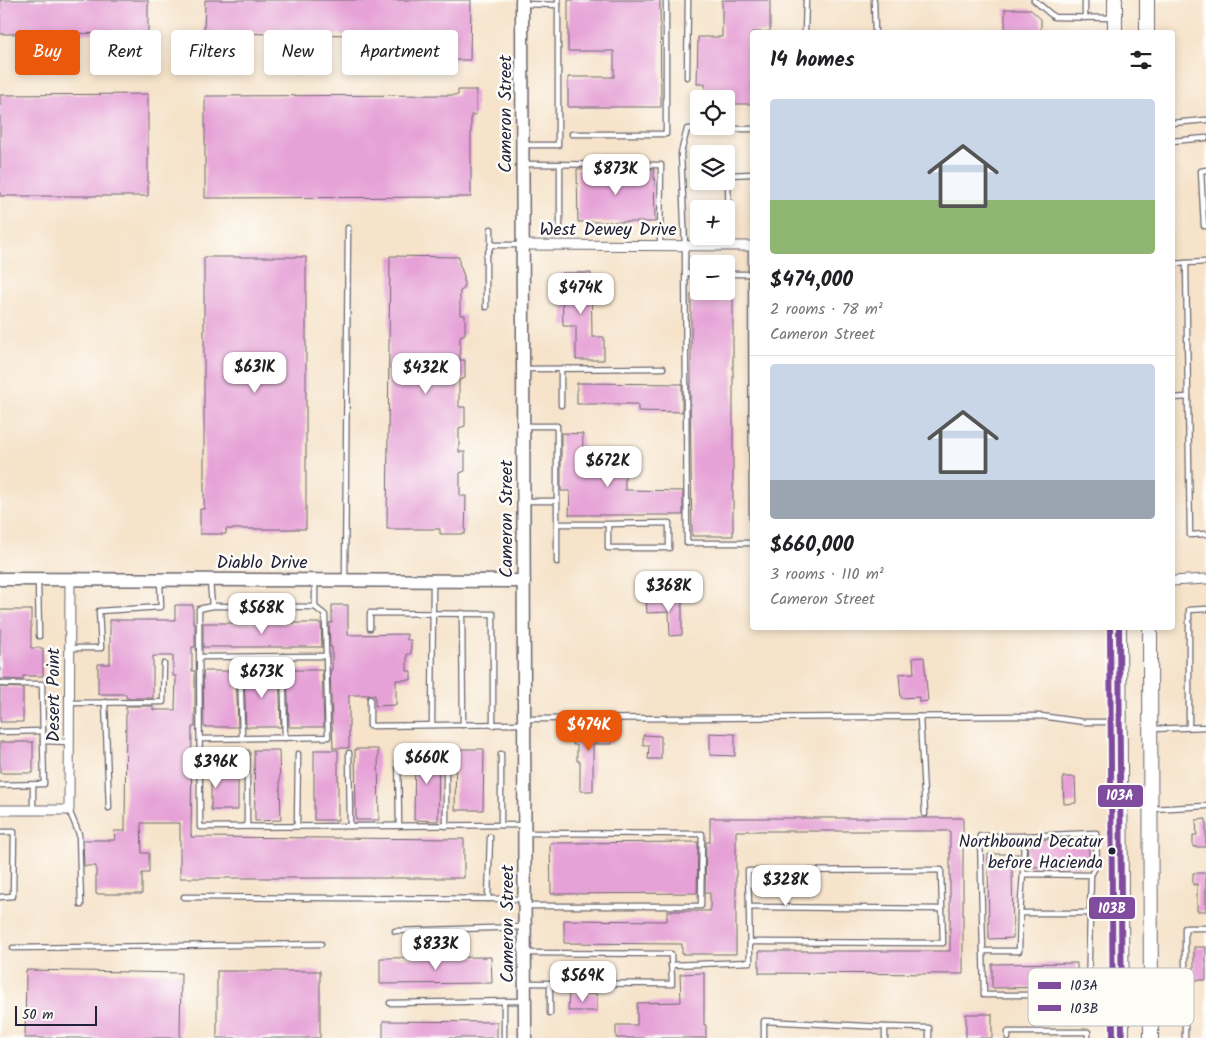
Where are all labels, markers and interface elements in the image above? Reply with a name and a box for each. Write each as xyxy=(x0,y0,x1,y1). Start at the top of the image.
chip: Buy xyxy=(15,30,80,75)
chip: Rent xyxy=(90,30,161,75)
chip: Filters xyxy=(171,30,254,75)
chip: New xyxy=(264,30,332,75)
chip: Apartment xyxy=(342,30,458,75)
text: 14 homes xyxy=(770,44,855,77)
icon: filters xyxy=(1127,46,1155,74)
street label: Cameron Street xyxy=(492,54,521,173)
map controls xyxy=(690,90,735,300)
button: locate xyxy=(690,90,735,135)
icon: home xyxy=(918,131,1008,221)
button: layers xyxy=(690,145,735,190)
pin: $873K xyxy=(581,154,651,196)
text: $873K xyxy=(594,157,638,182)
button: + xyxy=(690,200,735,245)
street label: West Dewey Drive xyxy=(539,216,677,245)
button: − xyxy=(690,255,735,300)
text: $474,000 xyxy=(770,264,853,297)
pin: $474K xyxy=(546,272,616,315)
text: $474K xyxy=(559,276,603,301)
text: 2 rooms · 78 m² xyxy=(770,297,883,322)
text: Cameron Street xyxy=(770,322,875,347)
pin: $631K xyxy=(220,352,290,394)
pin: $432K xyxy=(391,352,461,395)
text: $631K xyxy=(234,355,276,380)
text: $432K xyxy=(403,356,449,381)
icon: home xyxy=(918,397,1008,487)
pin: $672K xyxy=(573,446,643,488)
text: $672K xyxy=(586,449,630,474)
street label: Cameron Street xyxy=(493,459,522,578)
text: $660,000 xyxy=(770,529,854,562)
street label: Diablo Drive xyxy=(216,549,308,578)
text: 3 rooms · 110 m² xyxy=(770,562,884,587)
pin: $368K xyxy=(634,570,704,613)
text: $368K xyxy=(646,574,692,599)
text: Cameron Street xyxy=(770,587,875,612)
pin: $568K xyxy=(227,592,297,635)
text: $568K xyxy=(239,596,285,621)
street label: Desert Point xyxy=(40,647,69,742)
pin: $673K xyxy=(227,656,297,699)
text: $673K xyxy=(240,660,284,685)
pin: $474K xyxy=(554,710,624,752)
text: $474K xyxy=(567,713,611,738)
pin: $660K xyxy=(392,742,462,785)
pin: $396K xyxy=(181,746,251,789)
text: $660K xyxy=(405,746,449,771)
text: $396K xyxy=(194,750,238,775)
line badge: 103A xyxy=(1097,784,1144,808)
text: 103A xyxy=(1106,785,1134,807)
place label: Northbound Decatur before Hacienda xyxy=(959,829,1104,877)
marker: Northbound Decatur before Hacienda xyxy=(1107,846,1117,856)
street label: Cameron Street xyxy=(494,864,523,983)
pin: $328K xyxy=(751,864,821,907)
text: $328K xyxy=(763,868,809,893)
line badge: 103B xyxy=(1088,896,1136,920)
text: 103B xyxy=(1098,898,1126,920)
pin: $833K xyxy=(401,928,471,971)
text: $833K xyxy=(413,932,459,957)
pin: $569K xyxy=(548,960,618,1003)
text: $569K xyxy=(561,964,605,989)
legend xyxy=(1028,968,1194,1026)
text: 103A xyxy=(1070,975,1098,997)
text: 103B xyxy=(1070,998,1098,1020)
scale bar xyxy=(15,1003,98,1026)
text: 50 m xyxy=(22,1004,53,1026)

